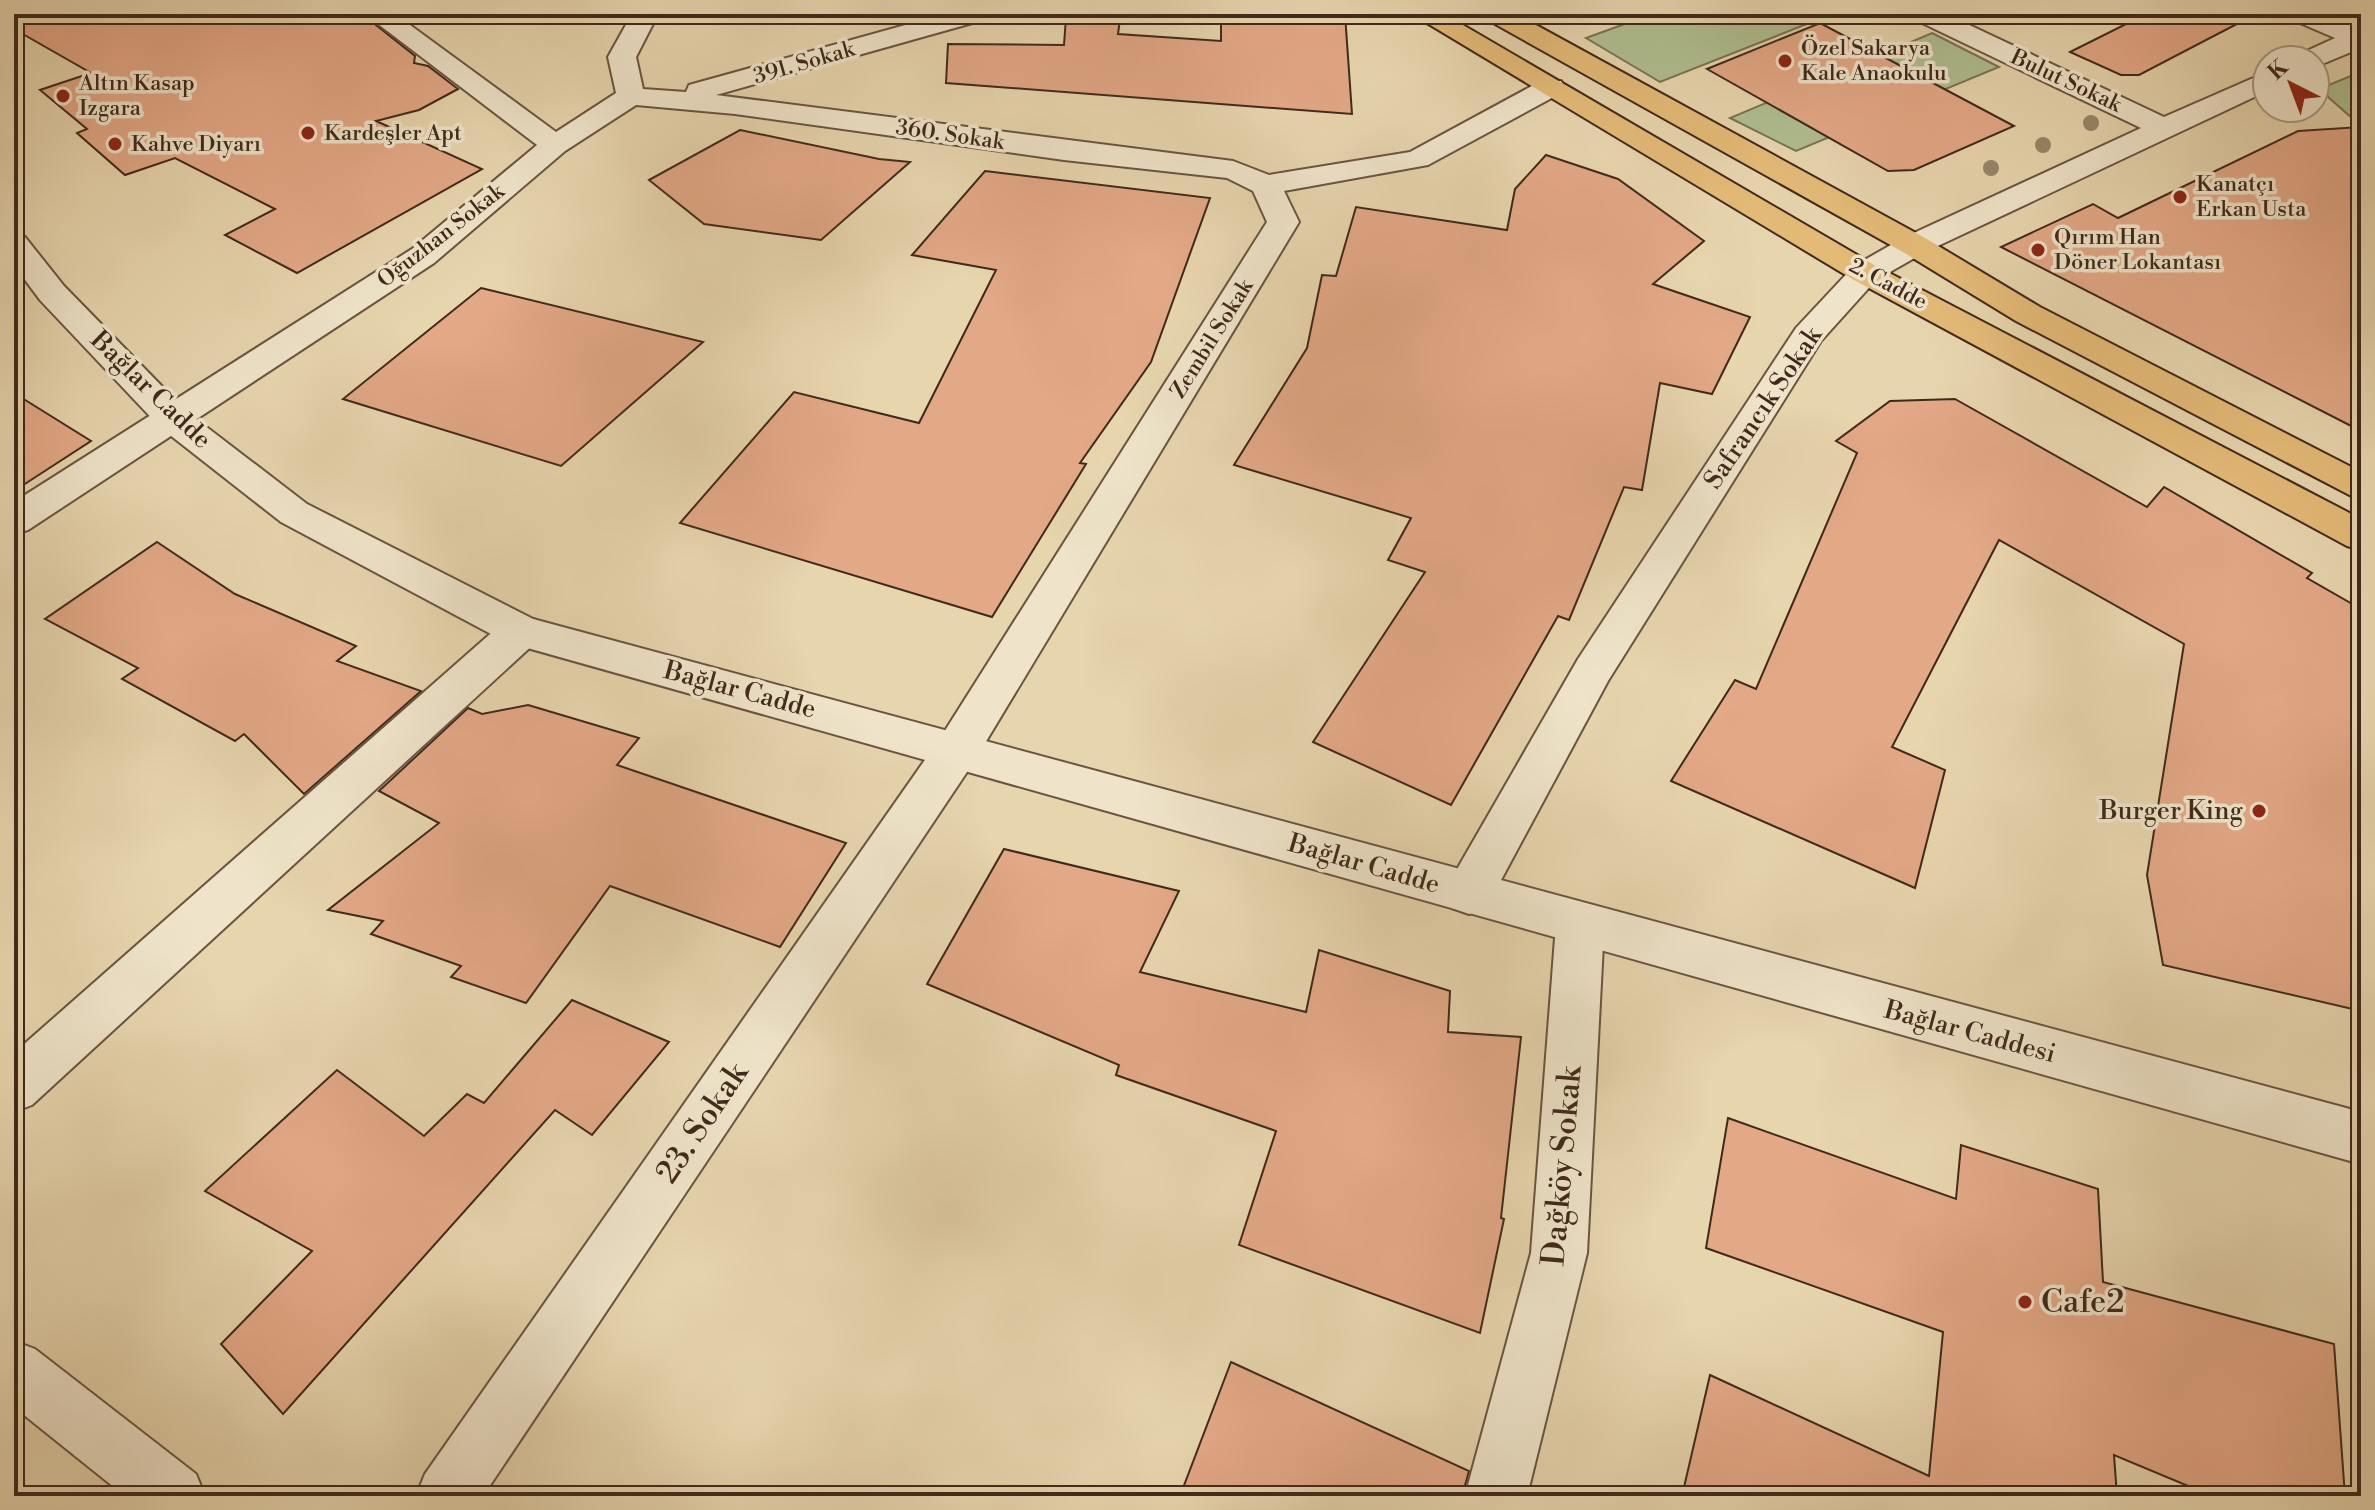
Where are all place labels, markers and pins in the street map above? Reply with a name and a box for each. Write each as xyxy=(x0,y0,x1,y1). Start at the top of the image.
place label: Özel Sakarya Kale Anaokulu xyxy=(1801,34,1947,87)
marker: Özel Sakarya Kale Anaokulu xyxy=(1776,52,1794,70)
place label: Altın Kasap Izgara xyxy=(78,70,195,122)
marker: Altın Kasap Izgara xyxy=(54,87,72,105)
place label: Kardeşler Apt xyxy=(324,120,462,147)
marker: Kardeşler Apt xyxy=(299,124,317,142)
place label: Kahve Diyarı xyxy=(131,131,261,158)
marker: Kahve Diyarı xyxy=(106,135,124,153)
place label: Kanatçı Erkan Usta xyxy=(2196,171,2307,223)
marker: Kanatçı Erkan Usta xyxy=(2171,188,2189,206)
place label: Qırım Han Döner Lokantası xyxy=(2054,224,2221,276)
marker: Qırım Han Döner Lokantası xyxy=(2029,241,2047,259)
place label: Burger King xyxy=(2099,795,2244,827)
marker: Burger King xyxy=(2250,802,2268,820)
place label: Cafe2 xyxy=(2041,1282,2125,1322)
marker: Cafe2 xyxy=(2016,1293,2034,1311)

